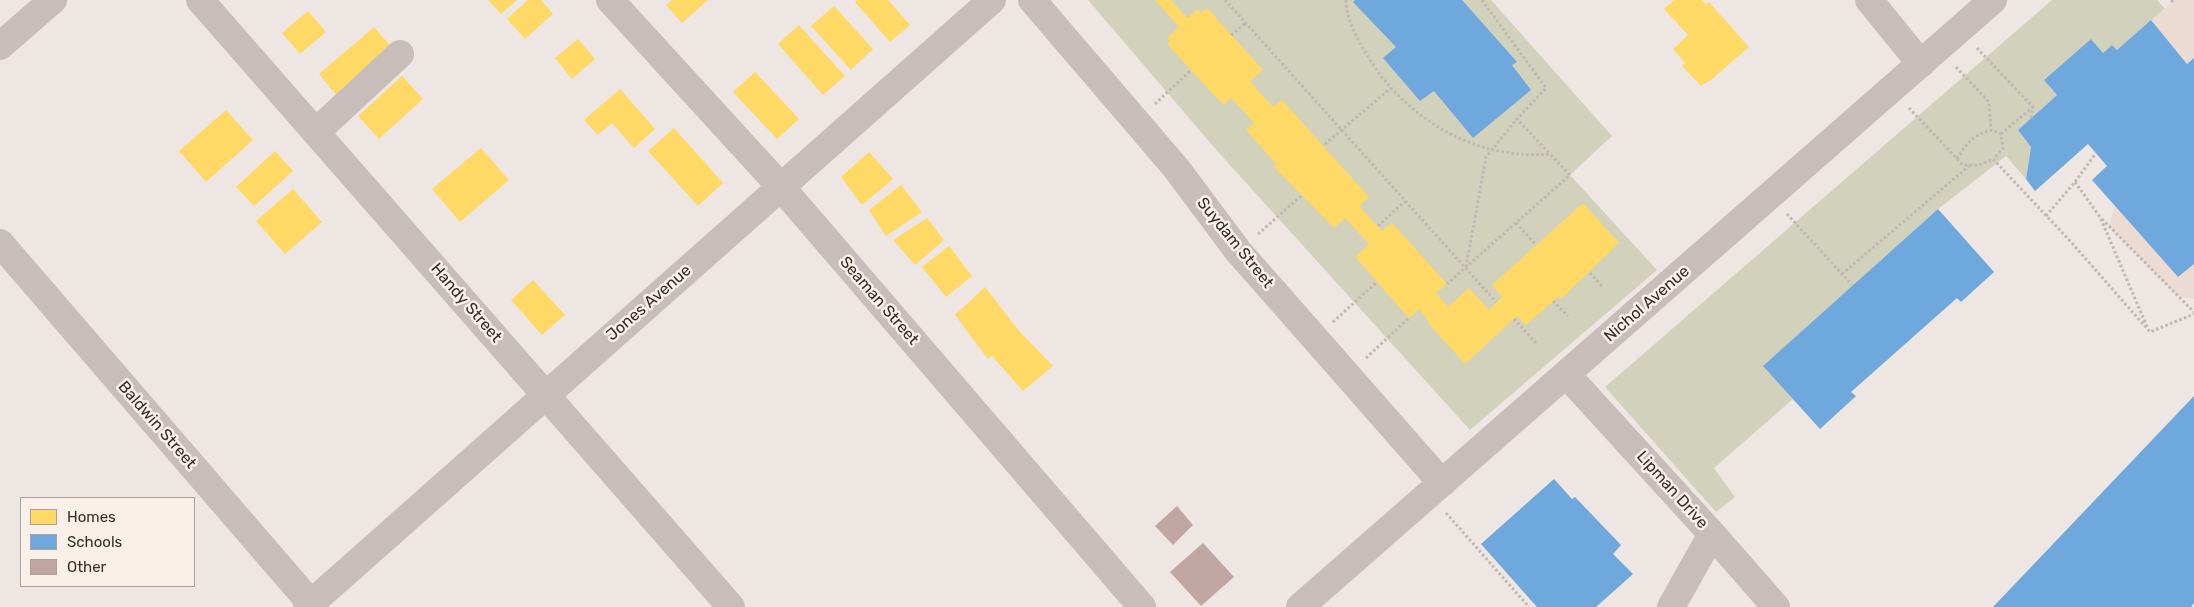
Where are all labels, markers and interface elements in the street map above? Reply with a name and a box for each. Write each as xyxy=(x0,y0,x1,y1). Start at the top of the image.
street label: Suydam Street xyxy=(1193,194,1277,292)
street label: Seaman Street xyxy=(835,253,923,349)
street label: Handy Street xyxy=(426,260,506,346)
street label: Jones Avenue xyxy=(603,261,695,345)
street label: Nichol Avenue xyxy=(1600,262,1694,346)
street label: Baldwin Street xyxy=(114,377,200,473)
street label: Lipman Drive xyxy=(1632,447,1712,533)
legend xyxy=(20,497,195,587)
text: Homes xyxy=(67,508,116,526)
text: Schools xyxy=(67,533,122,551)
text: Other xyxy=(67,558,106,576)

